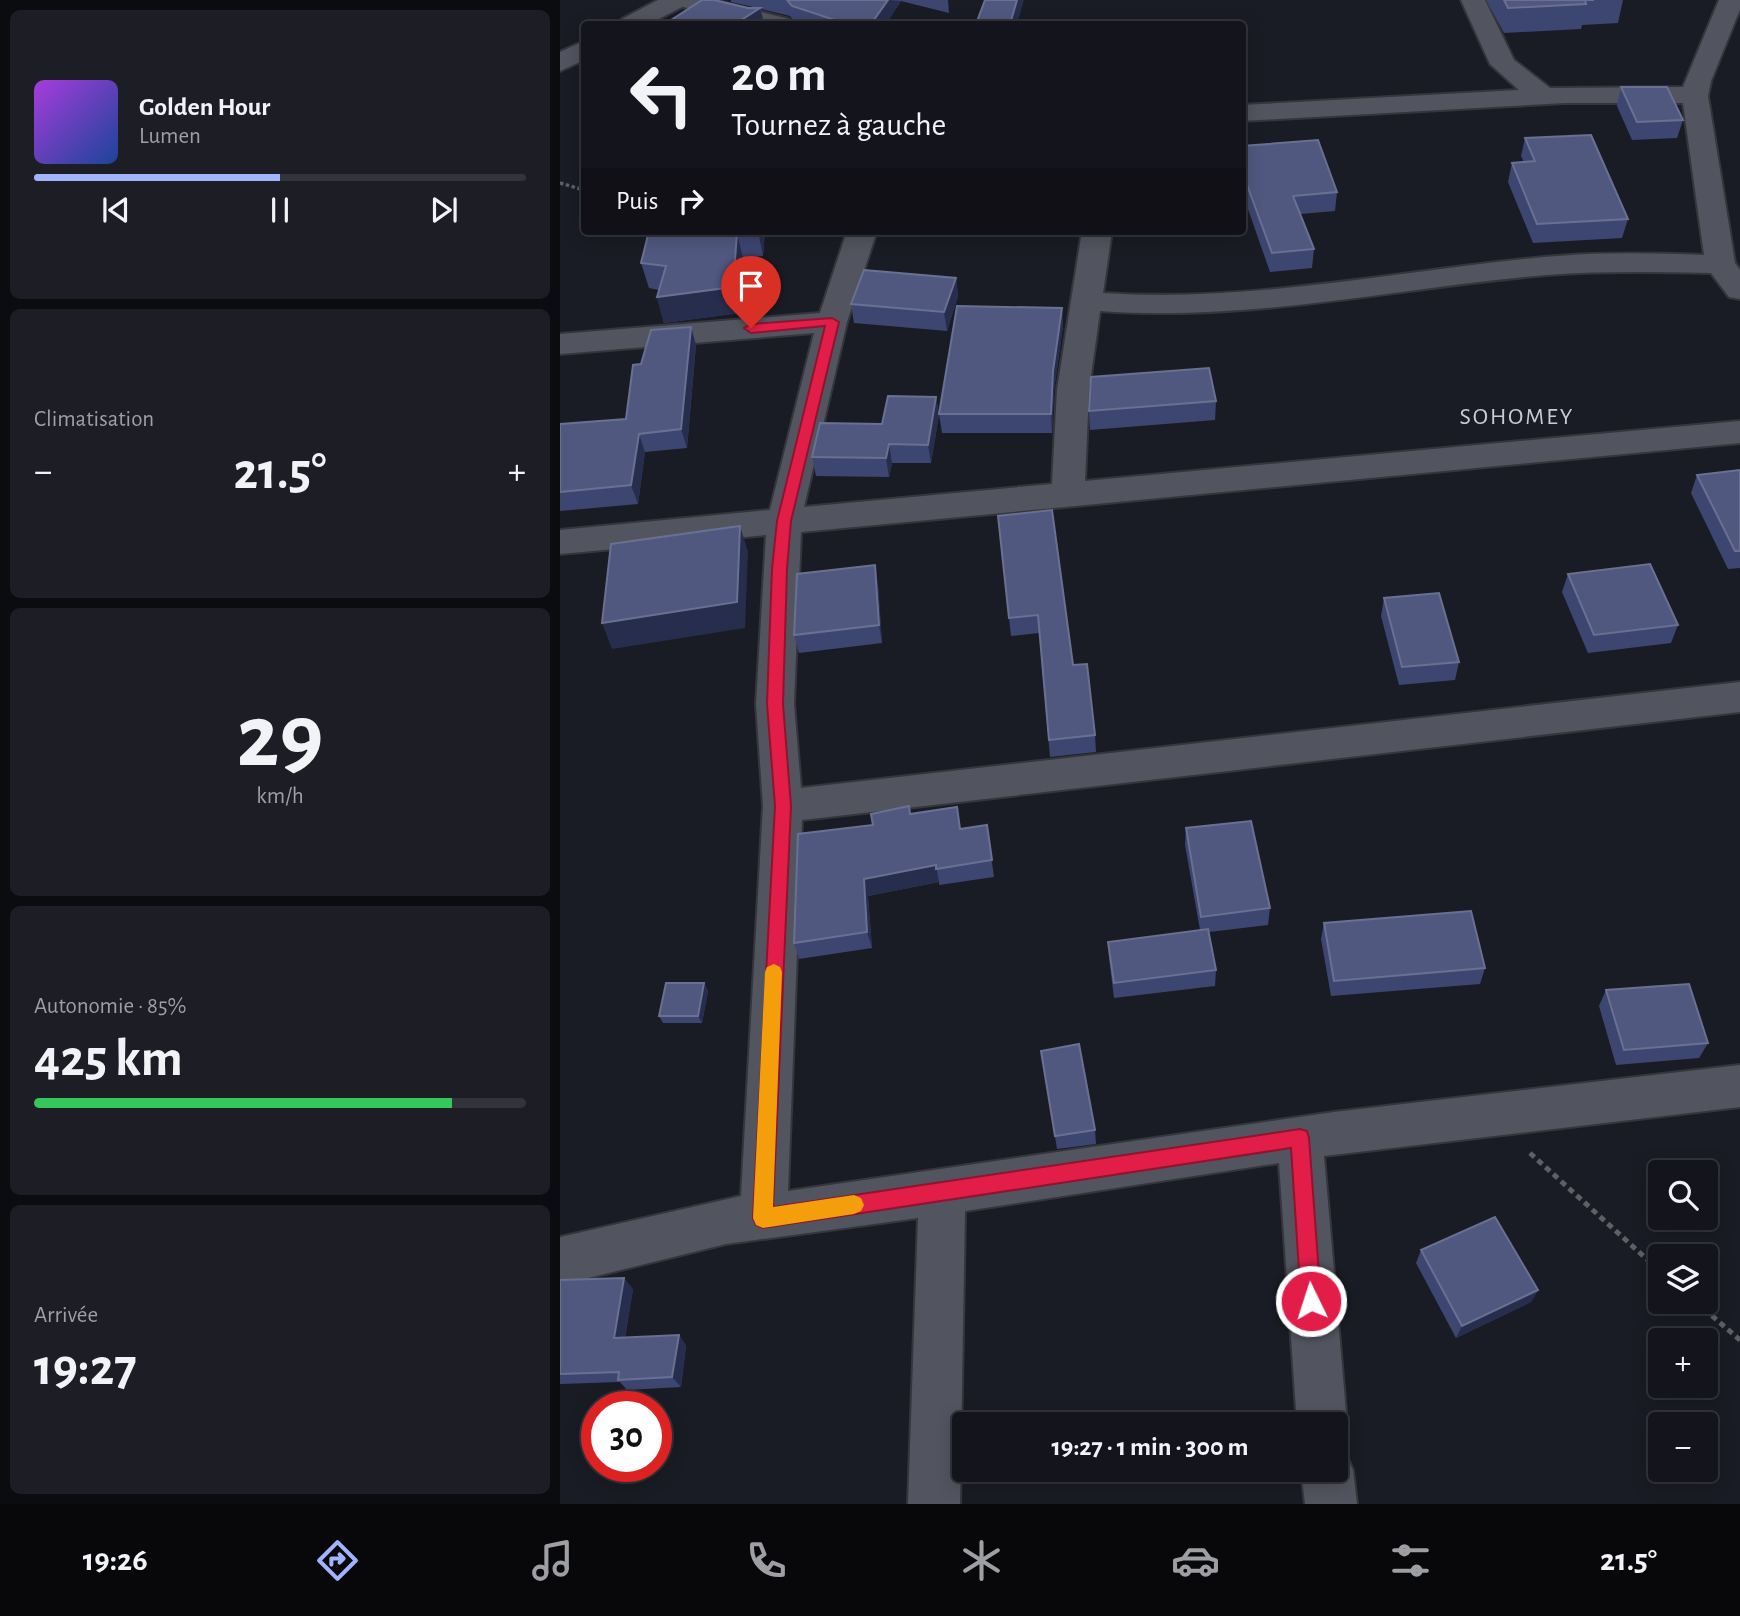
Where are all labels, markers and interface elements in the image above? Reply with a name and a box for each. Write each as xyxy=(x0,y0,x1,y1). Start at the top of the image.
icon: left xyxy=(616,49,707,140)
text: 20 m xyxy=(731,51,827,100)
text: Golden Hour xyxy=(139,94,270,120)
text: Tournez à gauche xyxy=(731,109,946,141)
text: Lumen xyxy=(139,125,201,148)
icon: right xyxy=(672,182,710,220)
text: Puis xyxy=(616,188,658,214)
icon: previous xyxy=(97,191,135,229)
icon: pause xyxy=(261,191,299,229)
icon: next xyxy=(425,191,463,229)
pin xyxy=(721,256,781,328)
icon: arrive xyxy=(732,267,770,305)
district label: SOHOMEY xyxy=(1460,405,1575,429)
text: Climatisation xyxy=(34,408,154,431)
text: 21.5° xyxy=(234,446,326,498)
text: − xyxy=(34,453,52,491)
text: + xyxy=(508,453,526,491)
text: 29 xyxy=(237,692,323,783)
text: km/h xyxy=(256,785,304,808)
text: Autonomie · 85% xyxy=(34,995,186,1018)
text: 425 km xyxy=(34,1033,183,1085)
map controls xyxy=(1648,1160,1718,1482)
button: search xyxy=(1648,1160,1718,1230)
button: layers xyxy=(1648,1244,1718,1314)
position arrow xyxy=(1274,1264,1348,1338)
text: Arrivée xyxy=(34,1304,98,1327)
button: + xyxy=(1648,1328,1718,1398)
text: 19:27 xyxy=(34,1342,137,1394)
speed limit sign: 30 xyxy=(581,1391,672,1482)
button: − xyxy=(1648,1412,1718,1482)
text: 19:27 · 1 min · 300 m xyxy=(1052,1434,1248,1460)
icon: directions xyxy=(313,1536,362,1585)
icon: music xyxy=(528,1536,577,1585)
icon: phone xyxy=(742,1536,791,1585)
icon: climate xyxy=(957,1536,1006,1585)
icon: car xyxy=(1171,1536,1220,1585)
icon: filters xyxy=(1386,1536,1435,1585)
text: 19:26 xyxy=(83,1544,148,1576)
text: 21.5° xyxy=(1600,1544,1657,1576)

